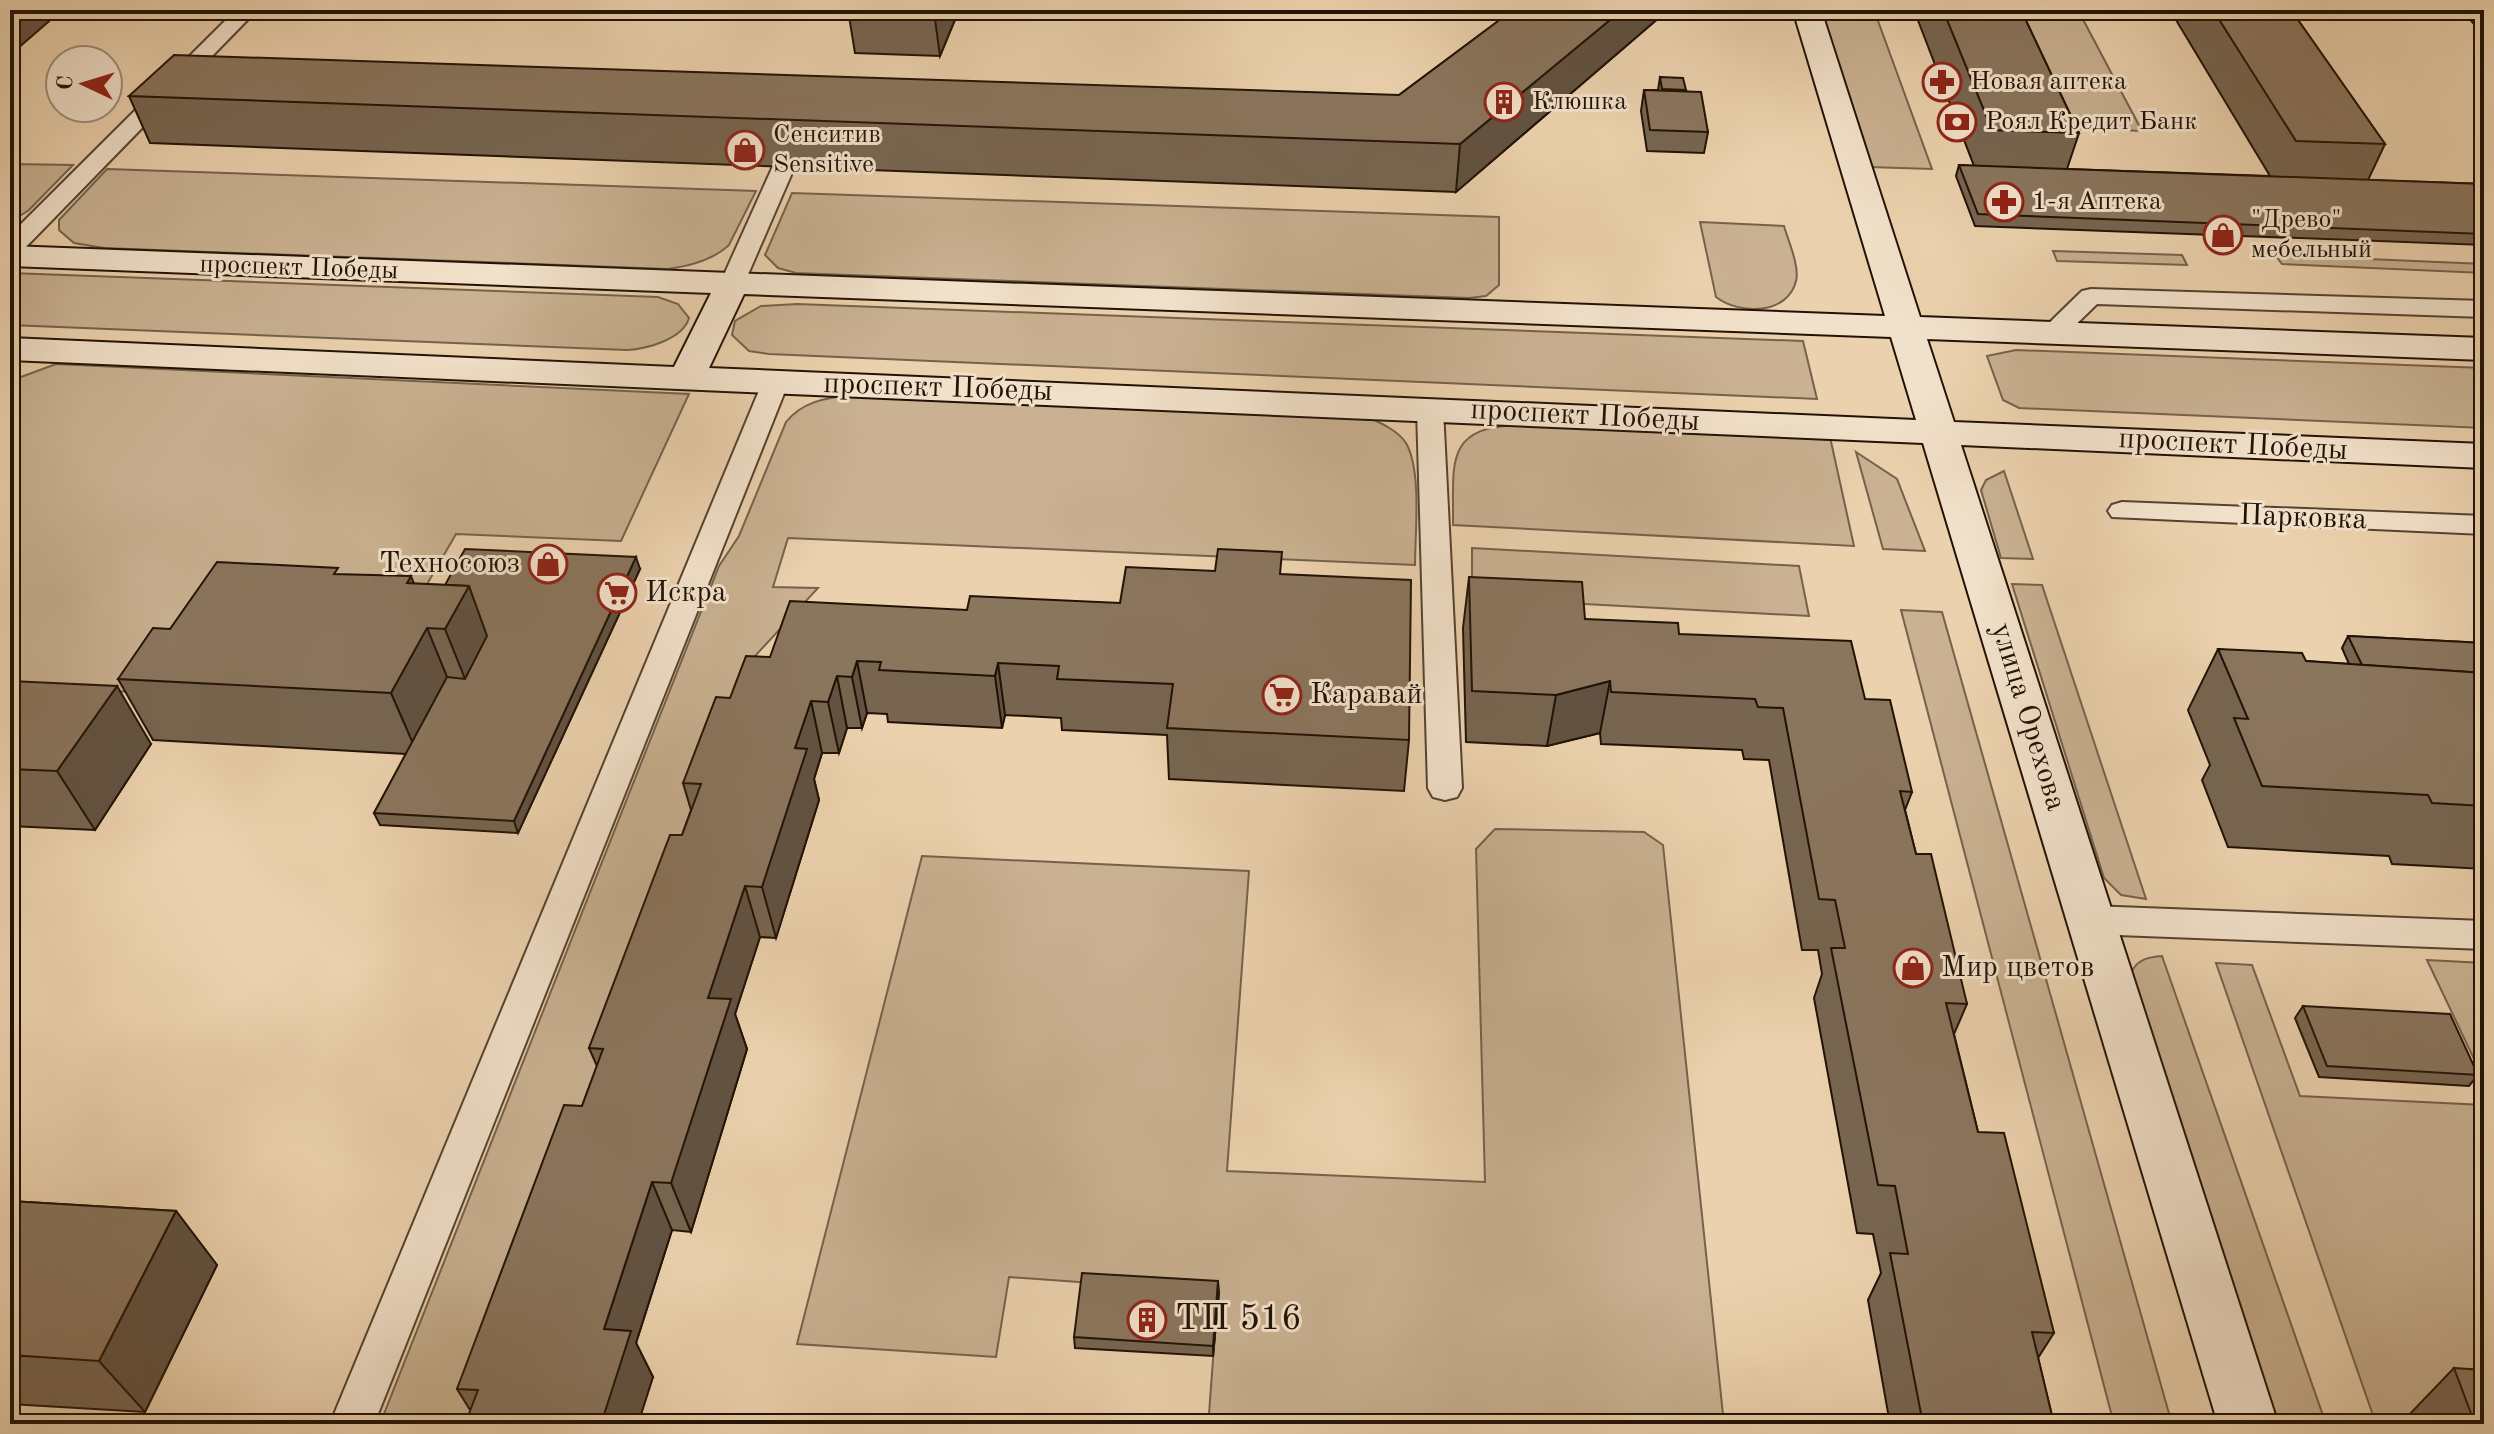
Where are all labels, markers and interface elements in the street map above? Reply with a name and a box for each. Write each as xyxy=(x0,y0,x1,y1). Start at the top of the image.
north arrow xyxy=(44,44,124,124)
pharmacy icon: Новая аптека xyxy=(1921,61,1963,103)
place label: Новая аптека xyxy=(1970,69,2127,95)
text: С xyxy=(55,75,78,91)
building icon: Клюшка xyxy=(1483,81,1525,123)
place label: Клюшка xyxy=(1532,89,1627,115)
bank icon: Роял Кредит Банк xyxy=(1936,101,1978,143)
place label: Роял Кредит Банк xyxy=(1985,109,2197,135)
place label: Сенситив Sensitive xyxy=(773,122,881,178)
shop icon: Сенситив Sensitive xyxy=(724,129,766,171)
pharmacy icon: 1-я Аптека xyxy=(1983,181,2025,223)
place label: 1-я Аптека xyxy=(2032,189,2162,215)
place label: "Древо" мебельный xyxy=(2251,207,2372,263)
shop icon: "Древо" мебельный xyxy=(2202,214,2244,256)
street label: проспект Победы xyxy=(199,252,399,284)
street label: проспект Победы xyxy=(823,369,1053,407)
street label: проспект Победы xyxy=(1470,395,1700,437)
street label: проспект Победы xyxy=(2118,424,2348,466)
street label: Парковка xyxy=(2238,501,2368,535)
shop icon: Техносоюз xyxy=(527,543,569,585)
place label: Техносоюз xyxy=(379,549,520,579)
supermarket icon: Искра xyxy=(596,572,638,614)
place label: Искра xyxy=(645,578,727,608)
street label: улица Орехова xyxy=(1985,620,2071,815)
supermarket icon: Каравай xyxy=(1261,674,1303,716)
place label: Каравай xyxy=(1310,680,1422,710)
shop icon: Мир цветов xyxy=(1892,947,1934,989)
place label: Мир цветов xyxy=(1941,953,2094,983)
building icon: ТП 516 xyxy=(1126,1299,1168,1341)
place label: ТП 516 xyxy=(1175,1302,1302,1338)

